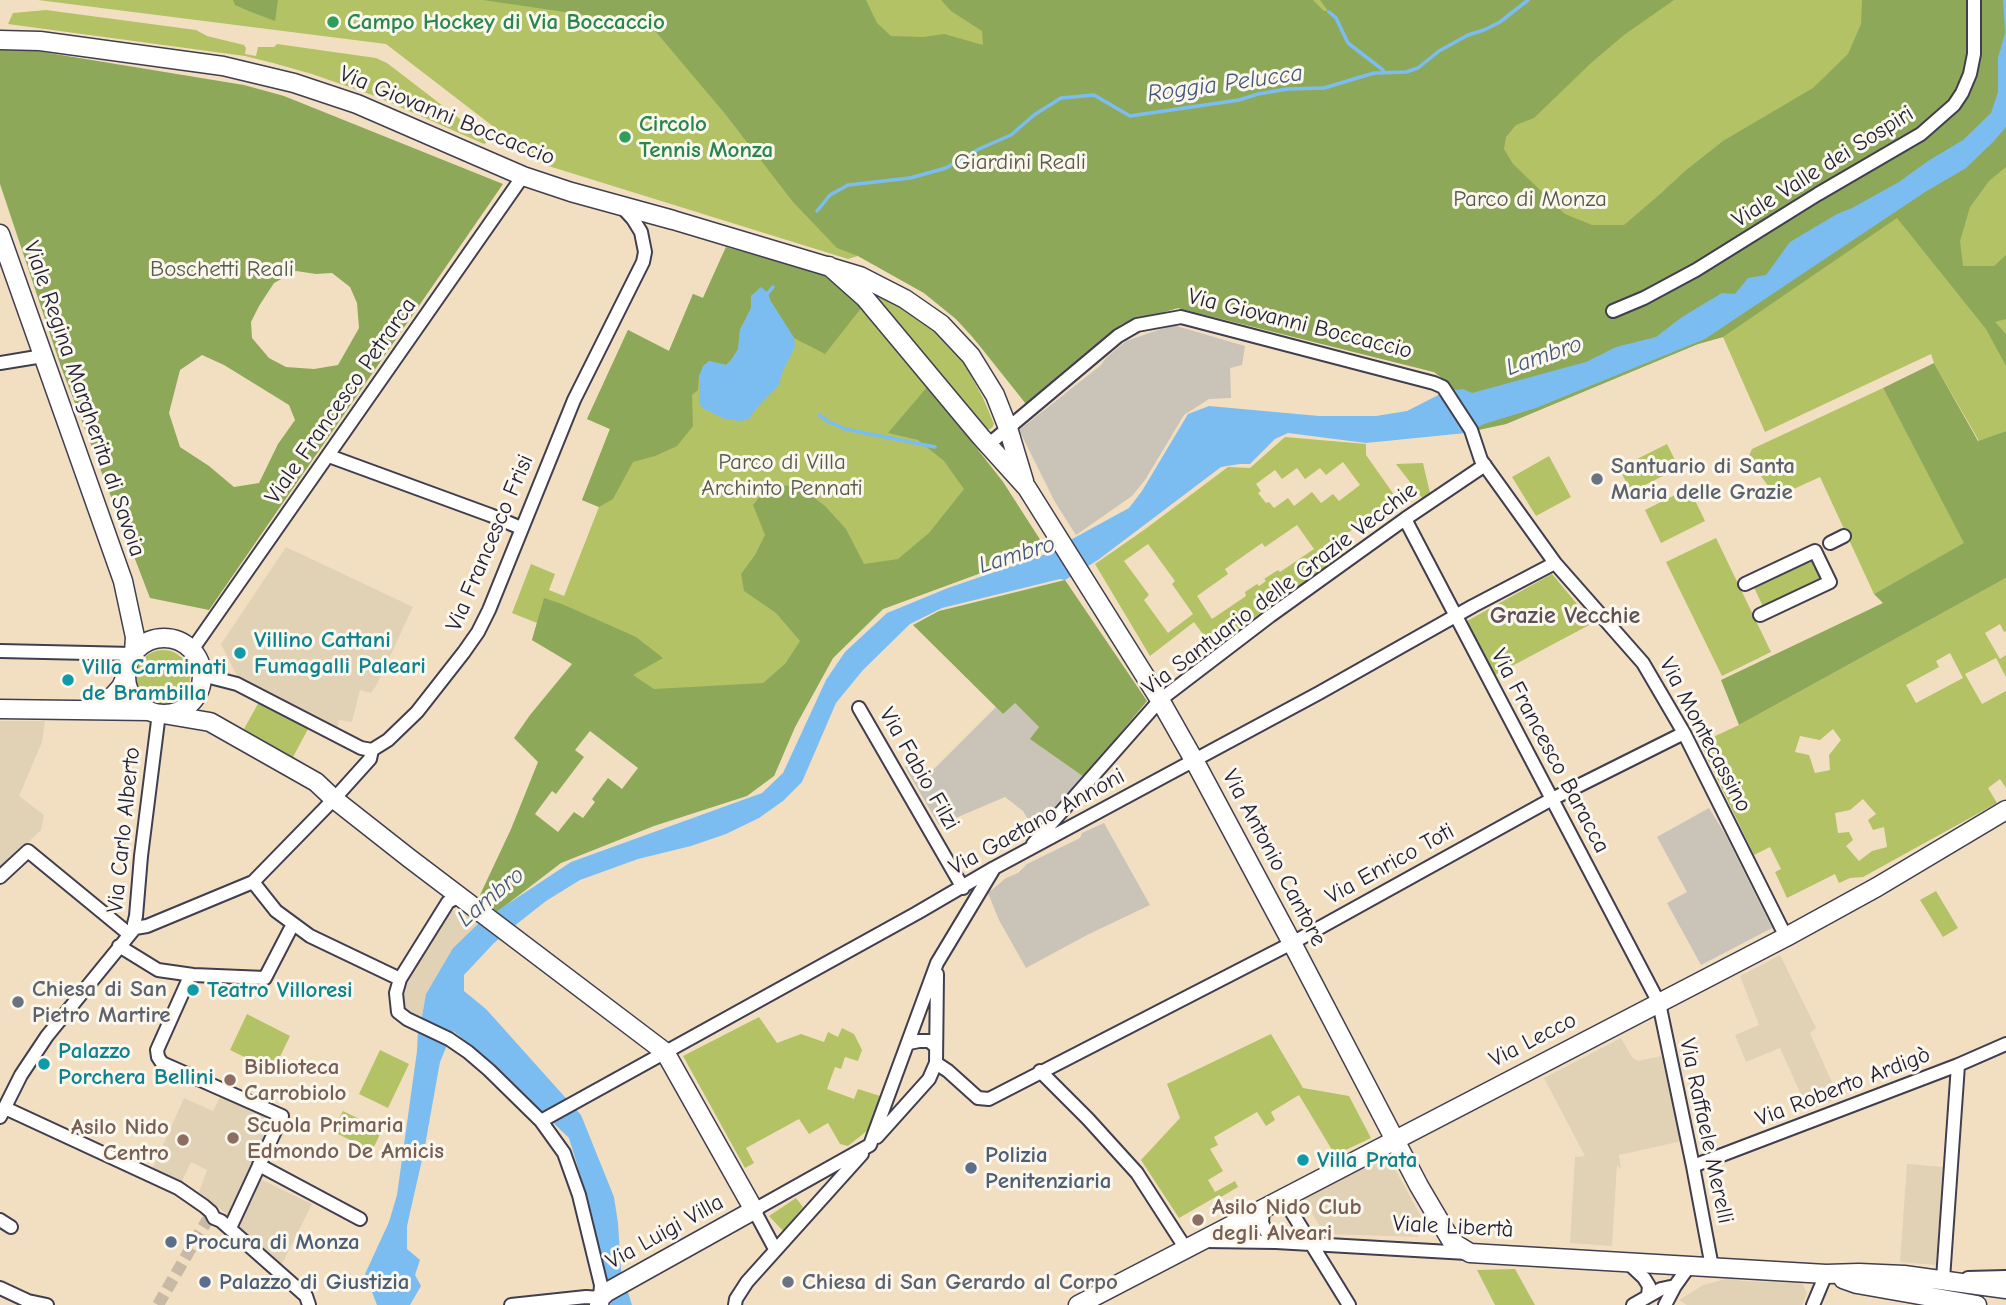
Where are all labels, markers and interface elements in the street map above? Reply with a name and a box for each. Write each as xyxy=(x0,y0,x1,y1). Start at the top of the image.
place label: Campo Hockey di Via Boccaccio xyxy=(347,8,665,36)
marker: Campo Hockey di Via Boccaccio xyxy=(325,14,341,30)
water label: Roggia Pelucca xyxy=(1145,59,1305,109)
street label: Via Giovanni Boccaccio xyxy=(335,60,559,172)
street label: Viale Valle dei Sospiri xyxy=(1727,100,1919,234)
place label: Circolo Tennis Monza xyxy=(639,110,773,164)
marker: Circolo Tennis Monza xyxy=(617,129,633,145)
park label: Giardini Reali xyxy=(954,148,1086,176)
park label: Parco di Monza xyxy=(1453,185,1607,213)
street label: Viale Regina Margherita di Savoia xyxy=(17,238,151,560)
park label: Boschetti Reali xyxy=(150,255,294,283)
street label: Via Giovanni Boccaccio xyxy=(1185,283,1415,365)
street label: Viale Francesco Petrarca xyxy=(259,293,423,509)
water label: Lambro xyxy=(1502,330,1586,382)
park label: Parco di Villa Archinto Pennati xyxy=(701,448,863,502)
street label: Via Francesco Frisi xyxy=(440,451,540,635)
place label: Santuario di Santa Maria delle Grazie xyxy=(1611,452,1795,506)
marker: Santuario di Santa Maria delle Grazie xyxy=(1589,471,1605,487)
street label: Via Santuario delle Grazie Vecchie xyxy=(1137,477,1423,701)
water label: Lambro xyxy=(975,530,1059,580)
district label: Grazie Vecchie xyxy=(1490,602,1640,630)
place label: Villino Cattani Fumagalli Paleari xyxy=(254,626,426,680)
street label: Via Francesco Baracca xyxy=(1484,644,1616,858)
marker: Villino Cattani Fumagalli Paleari xyxy=(232,645,248,661)
place label: Villa Carminati de Brambilla xyxy=(82,653,227,707)
street label: Via Montecassino xyxy=(1653,653,1757,817)
marker: Villa Carminati de Brambilla xyxy=(60,672,76,688)
street label: Via Fabio Filzi xyxy=(873,703,965,835)
street label: Via Carlo Alberto xyxy=(102,746,146,914)
street label: Via Gaetano Annoni xyxy=(945,762,1129,882)
street label: Via Antonio Cantore xyxy=(1216,765,1332,951)
street label: Via Enrico Toti xyxy=(1321,817,1459,911)
water label: Lambro xyxy=(452,861,530,933)
place label: Chiesa di San Pietro Martire xyxy=(32,975,171,1029)
place label: Teatro Villoresi xyxy=(207,976,353,1004)
marker: Teatro Villoresi xyxy=(185,982,201,998)
marker: Chiesa di San Pietro Martire xyxy=(10,994,26,1010)
street label: Via Lecco xyxy=(1485,1006,1581,1074)
street label: Via Raffaele Merelli xyxy=(1673,1036,1739,1226)
place label: Palazzo Porchera Bellini xyxy=(58,1037,214,1091)
street label: Via Roberto Ardigò xyxy=(1752,1041,1934,1133)
place label: Biblioteca Carrobiolo xyxy=(244,1053,346,1107)
marker: Palazzo Porchera Bellini xyxy=(36,1056,52,1072)
marker: Biblioteca Carrobiolo xyxy=(222,1072,238,1088)
place label: Scuola Primaria Edmondo De Amicis xyxy=(247,1111,444,1165)
place label: Asilo Nido Centro xyxy=(71,1113,169,1167)
marker: Scuola Primaria Edmondo De Amicis xyxy=(225,1130,241,1146)
marker: Asilo Nido Centro xyxy=(175,1132,191,1148)
place label: Polizia Penitenziaria xyxy=(985,1141,1112,1195)
place label: Villa Prata xyxy=(1317,1146,1417,1174)
marker: Villa Prata xyxy=(1295,1152,1311,1168)
marker: Polizia Penitenziaria xyxy=(963,1160,979,1176)
street label: Via Luigi Villa xyxy=(602,1188,728,1276)
place label: Asilo Nido Club degli Alveari xyxy=(1212,1193,1361,1247)
street label: Viale Libertà xyxy=(1392,1210,1514,1244)
marker: Asilo Nido Club degli Alveari xyxy=(1190,1212,1206,1228)
place label: Procura di Monza xyxy=(185,1228,360,1256)
marker: Procura di Monza xyxy=(163,1234,179,1250)
place label: Palazzo di Giustizia xyxy=(219,1268,409,1296)
place label: Chiesa di San Gerardo al Corpo xyxy=(802,1268,1118,1296)
marker: Palazzo di Giustizia xyxy=(197,1274,213,1290)
marker: Chiesa di San Gerardo al Corpo xyxy=(780,1274,796,1290)

